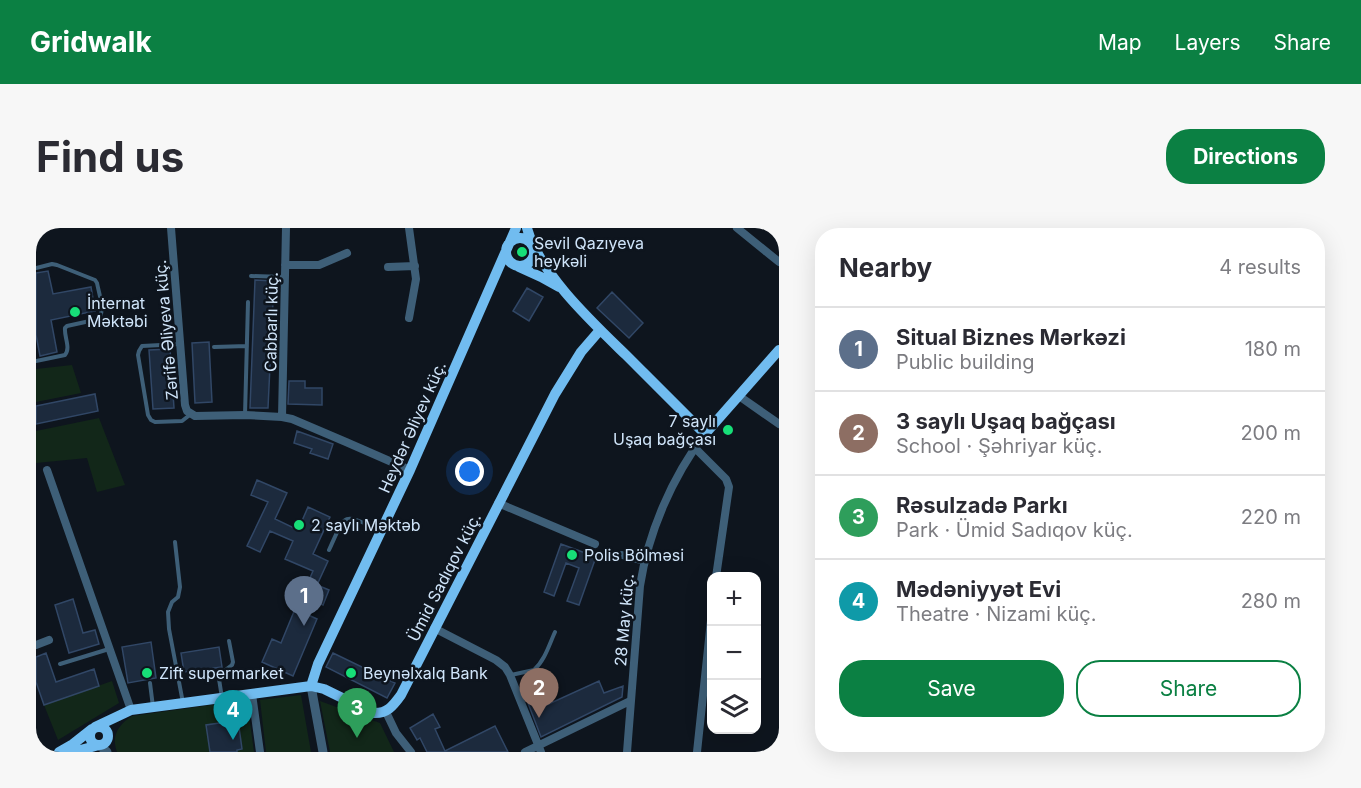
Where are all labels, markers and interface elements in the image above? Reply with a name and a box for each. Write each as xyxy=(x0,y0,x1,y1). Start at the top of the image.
text: Gridwalk xyxy=(30,25,152,59)
text: Map xyxy=(1098,30,1142,55)
text: Layers xyxy=(1175,30,1241,55)
text: Share xyxy=(1274,30,1331,55)
button: Directions xyxy=(1166,129,1325,184)
text: Find us xyxy=(36,131,184,182)
place label: Sevil Qazıyeva heykəli xyxy=(534,233,644,271)
marker: Sevil Qazıyeva heykəli xyxy=(515,245,529,259)
text: Nearby xyxy=(839,252,932,283)
text: 4 results xyxy=(1219,255,1301,279)
street label: Zərifə Əliyeva küç. xyxy=(150,259,182,401)
street label: Cabbarlı küç. xyxy=(260,272,282,372)
place label: İnternat Məktəbi xyxy=(87,293,148,331)
marker: İnternat Məktəbi xyxy=(68,305,82,319)
text: Situal Biznes Mərkəzi xyxy=(896,324,1126,350)
text: 1 xyxy=(854,337,863,361)
text: 180 m xyxy=(1245,337,1301,361)
text: Public building xyxy=(896,350,1035,374)
street label: Heydər Əliyev küç. xyxy=(374,358,450,496)
text: 3 saylı Uşaq bağçası xyxy=(896,408,1116,434)
place label: 7 saylı Uşaq bağçası xyxy=(613,411,716,449)
text: 2 xyxy=(852,421,865,445)
text: 200 m xyxy=(1240,421,1301,445)
marker: 7 saylı Uşaq bağçası xyxy=(721,423,735,437)
text: School · Şəhriyar küç. xyxy=(896,434,1102,458)
your location xyxy=(455,457,484,486)
text: Rəsulzadə Parkı xyxy=(896,492,1068,518)
text: 3 xyxy=(852,505,865,529)
text: 220 m xyxy=(1241,505,1301,529)
street label: Ümid Sadıqov küç. xyxy=(403,509,485,645)
place label: 2 saylı Məktəb xyxy=(311,515,421,535)
marker: 2 saylı Məktəb xyxy=(292,518,306,532)
text: Park · Ümid Sadıqov küç. xyxy=(896,518,1133,542)
place label: Polis Bölməsi xyxy=(584,545,684,565)
marker: Polis Bölməsi xyxy=(565,548,579,562)
map controls xyxy=(707,572,761,734)
button: + xyxy=(707,572,761,626)
street label: 28 May küç. xyxy=(610,573,638,667)
pin: 1 xyxy=(284,576,324,626)
text: Mədəniyyət Evi xyxy=(896,576,1061,602)
text: 4 xyxy=(852,589,865,613)
text: 280 m xyxy=(1241,589,1301,613)
text: Theatre · Nizami küç. xyxy=(896,602,1096,626)
button: − xyxy=(707,626,761,680)
button: Save xyxy=(839,660,1064,717)
button: Share xyxy=(1076,660,1301,717)
place label: Zift supermarket xyxy=(159,663,284,683)
place label: Beynəlxalq Bank xyxy=(363,663,488,683)
marker: Zift supermarket xyxy=(140,666,154,680)
marker: Beynəlxalq Bank xyxy=(344,666,358,680)
pin: 2 xyxy=(520,668,558,718)
button: layers xyxy=(707,680,761,734)
pin: 3 xyxy=(338,688,376,738)
pin: 4 xyxy=(214,690,252,740)

